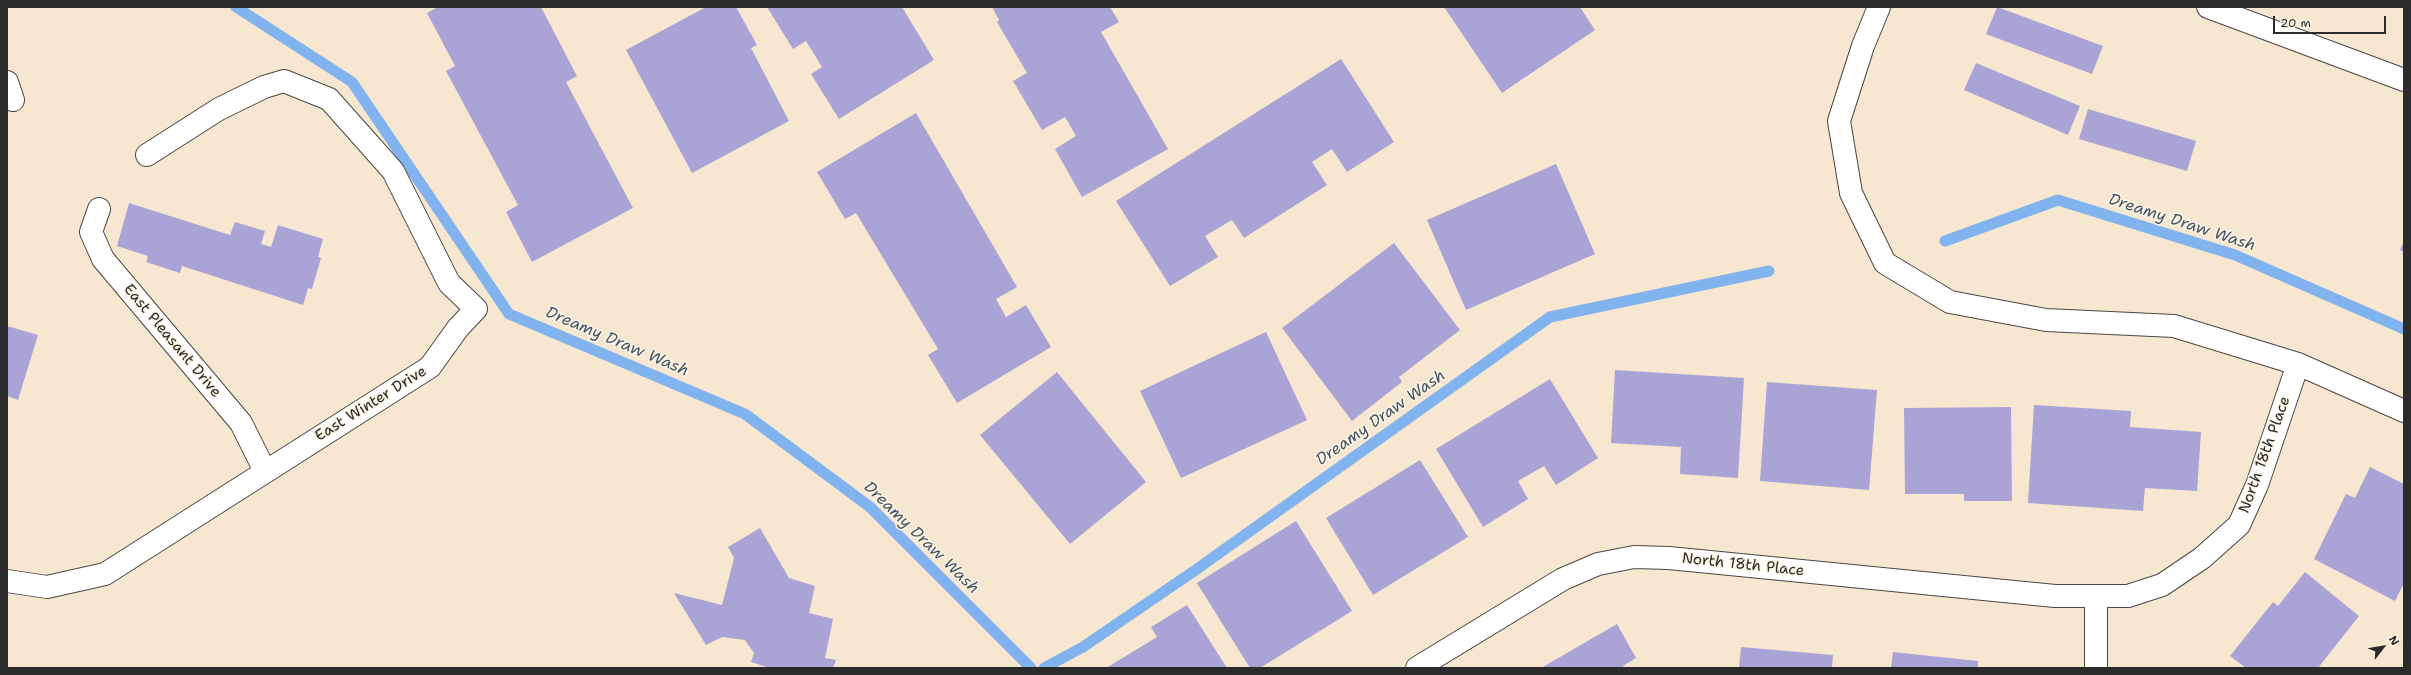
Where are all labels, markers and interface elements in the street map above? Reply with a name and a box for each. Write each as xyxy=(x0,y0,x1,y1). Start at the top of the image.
scale bar xyxy=(2275,8,2388,34)
text: 20 m xyxy=(2280,15,2311,31)
water label: Dreamy Draw Wash xyxy=(2106,190,2258,256)
street label: East Pleasant Drive xyxy=(119,281,225,401)
water label: Dreamy Draw Wash xyxy=(543,303,691,381)
street label: East Winter Drive xyxy=(312,362,430,446)
water label: Dreamy Draw Wash xyxy=(1313,366,1449,470)
street label: North 18th Place xyxy=(2236,394,2294,516)
water label: Dreamy Draw Wash xyxy=(859,478,983,598)
street label: North 18th Place xyxy=(1681,550,1805,580)
north arrow xyxy=(2363,627,2403,667)
text: N xyxy=(2385,633,2402,648)

